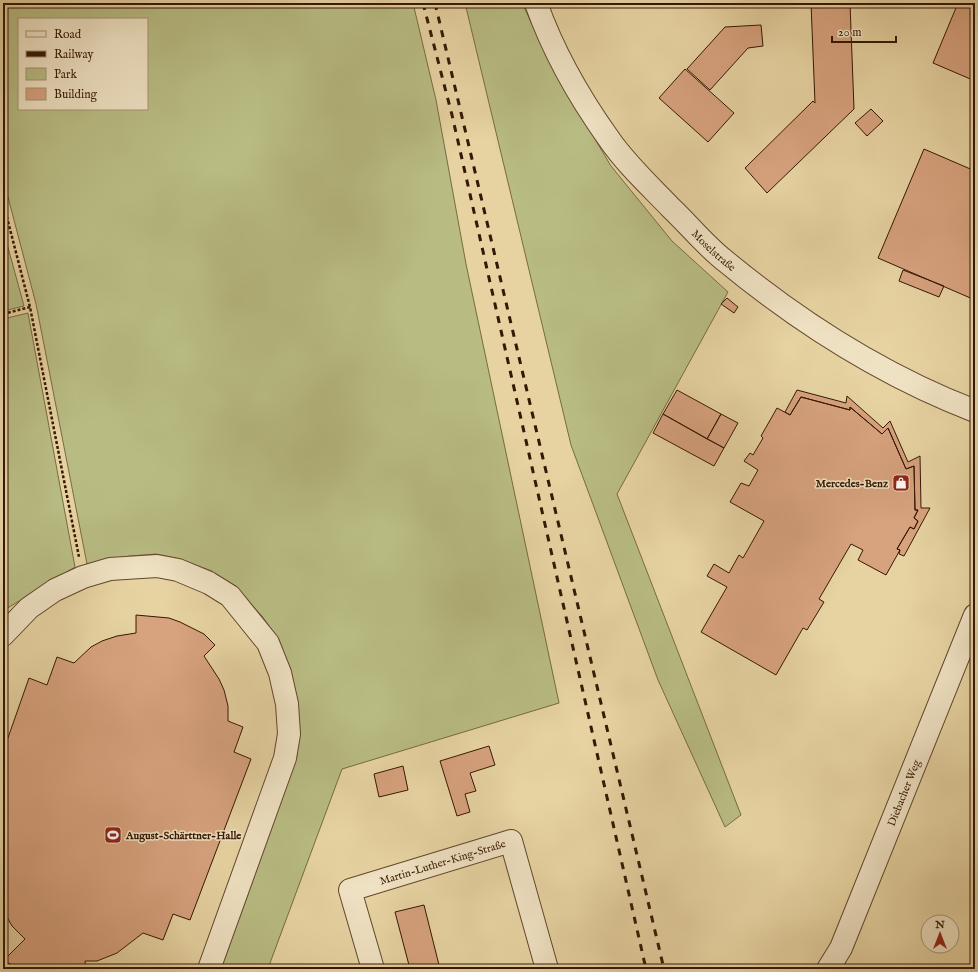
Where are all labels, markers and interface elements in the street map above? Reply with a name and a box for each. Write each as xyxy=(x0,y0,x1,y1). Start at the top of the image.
legend xyxy=(18,18,148,110)
scale bar xyxy=(832,18,896,44)
text: 20 m xyxy=(838,25,861,40)
text: Road xyxy=(54,27,82,42)
text: Railway xyxy=(54,47,93,62)
text: Park xyxy=(54,67,77,82)
text: Building xyxy=(54,87,98,102)
street label: Moselstraße xyxy=(688,227,738,275)
shop icon: Mercedes-Benz xyxy=(891,473,911,493)
place label: Mercedes-Benz xyxy=(816,477,889,491)
street label: Diebacher Weg xyxy=(885,757,924,828)
sports icon: August-Schärttner-Halle xyxy=(103,825,123,845)
place label: August-Schärttner-Halle xyxy=(125,829,241,843)
street label: Martin-Luther-King-Straße xyxy=(378,837,508,889)
north arrow xyxy=(920,914,960,954)
text: N xyxy=(934,918,945,932)

